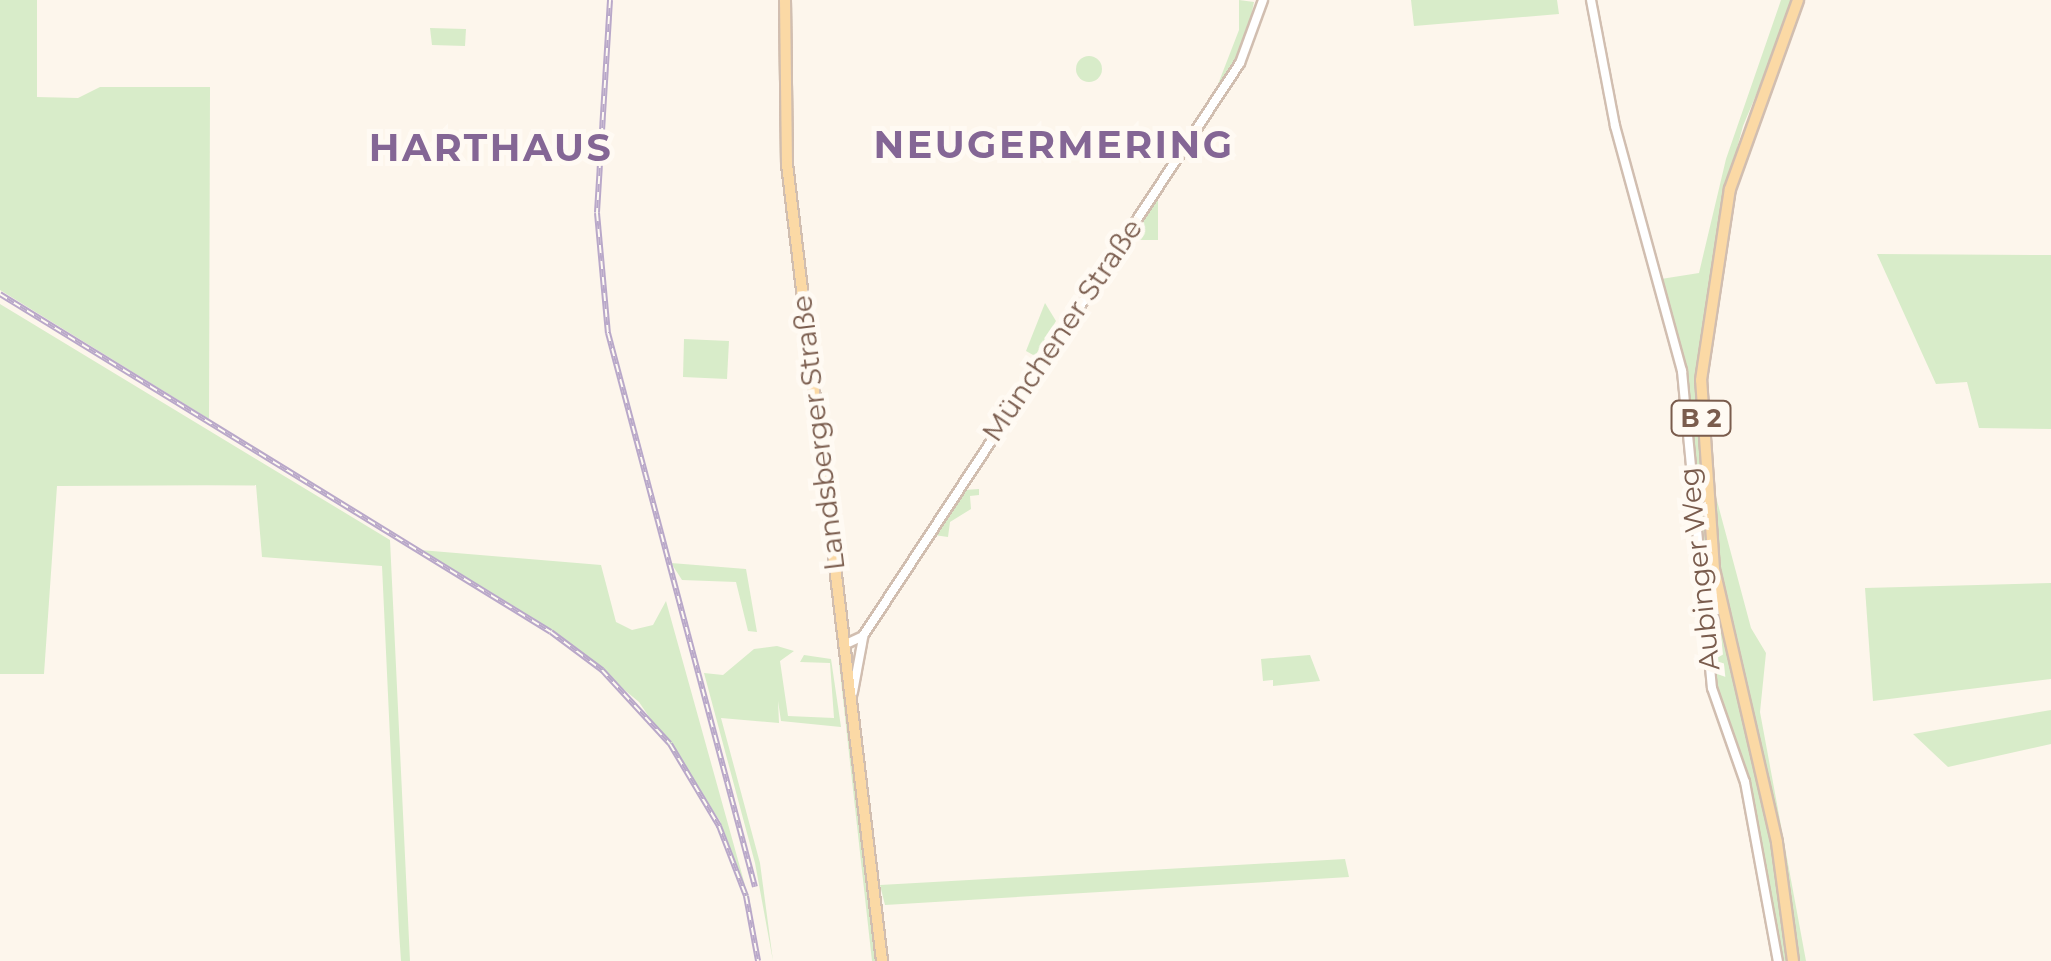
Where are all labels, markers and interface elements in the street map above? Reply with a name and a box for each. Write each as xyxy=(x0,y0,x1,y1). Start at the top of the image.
district label: NEUGERMERING xyxy=(873,122,1235,168)
district label: HARTHAUS xyxy=(369,125,613,171)
street label: Münchener Straße xyxy=(975,212,1149,448)
street label: Landsberger Straße xyxy=(784,294,852,572)
road number: B 2 xyxy=(1668,398,1734,438)
street label: Aubinger Weg xyxy=(1672,466,1726,672)

